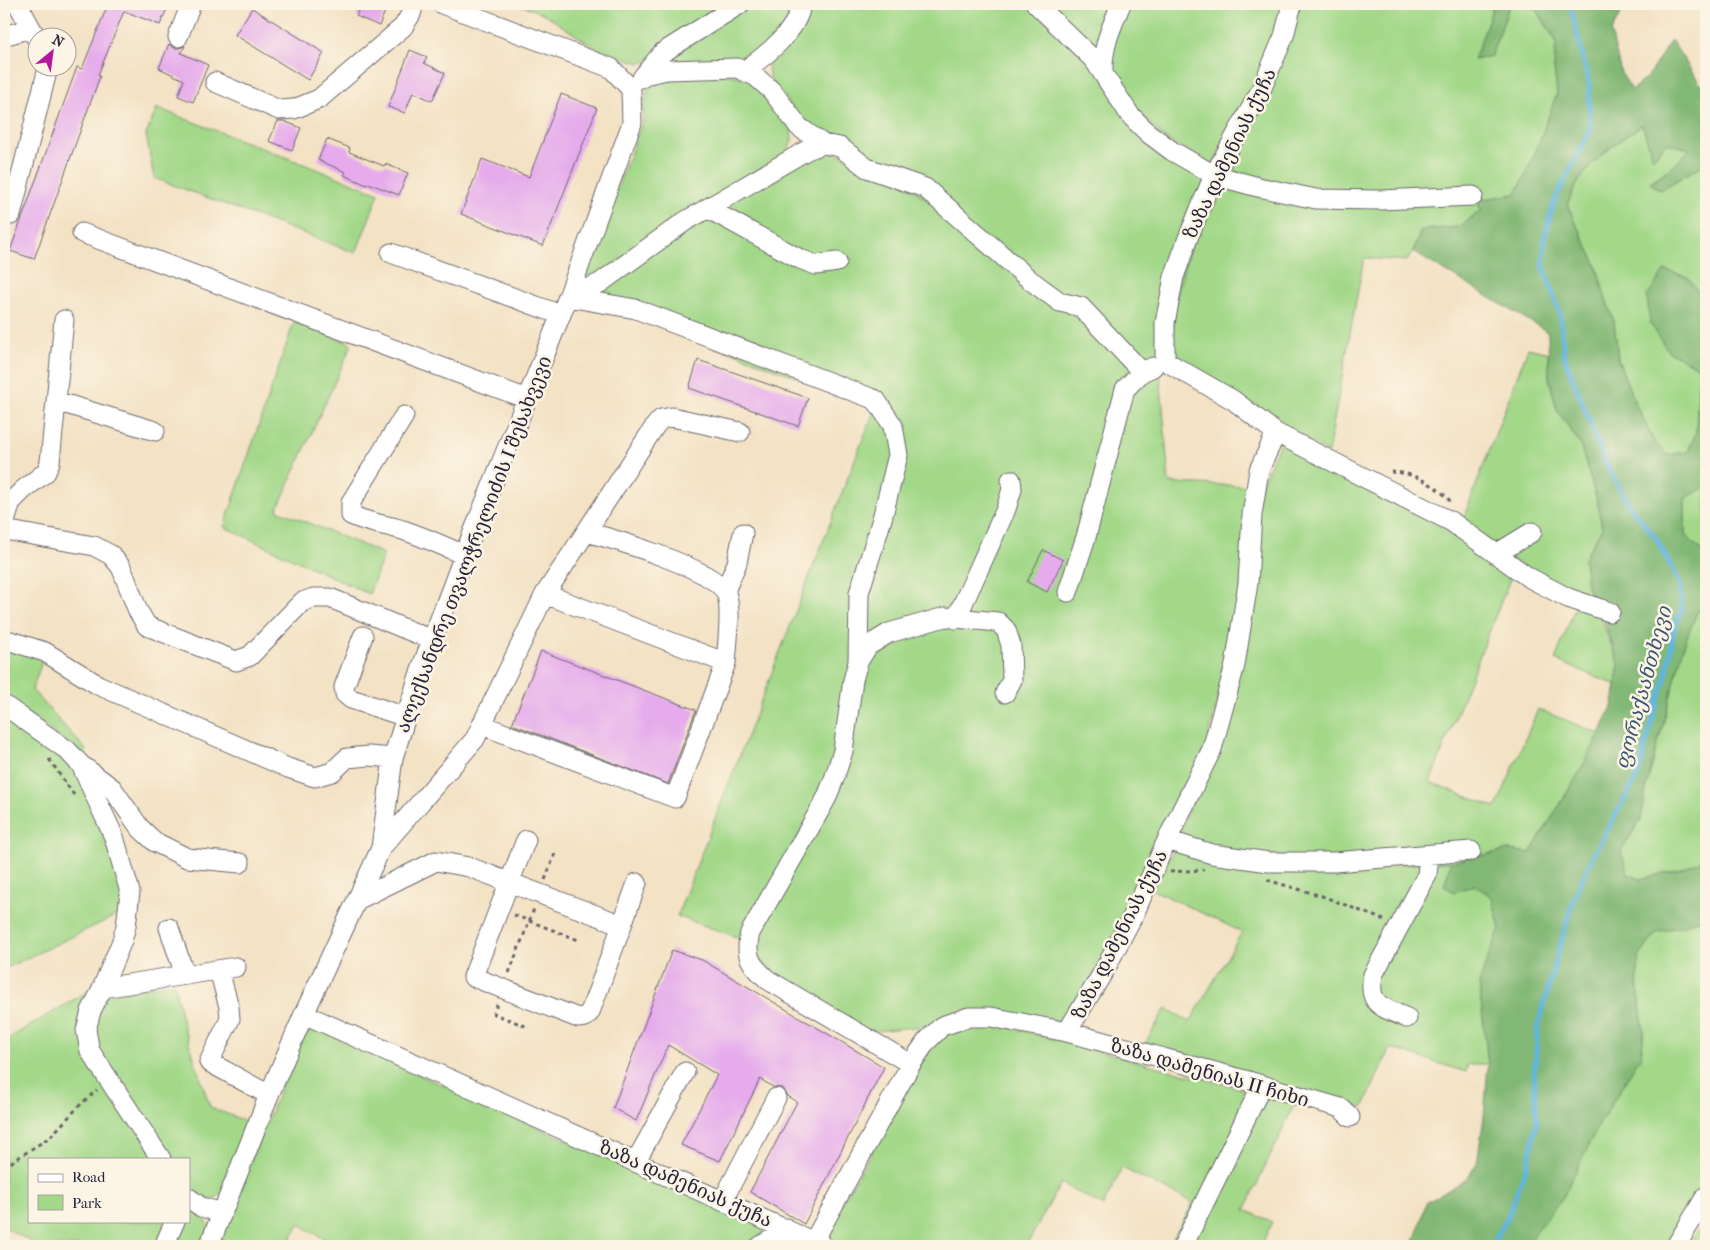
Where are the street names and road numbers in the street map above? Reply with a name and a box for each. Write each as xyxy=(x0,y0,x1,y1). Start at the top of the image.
street label: ზაზა დამენიას ქუჩა xyxy=(1179,65,1281,242)
street label: ალექსანდრე თვალჭრელიძის I შესახვევი xyxy=(392,353,556,736)
street label: ზაზა დამენიას ქუჩა xyxy=(1068,846,1172,1023)
street label: ზაზა დამენიას II ჩიხი xyxy=(1108,1034,1312,1112)
street label: ზაზა დამენიას ქუჩა xyxy=(596,1136,775,1232)

